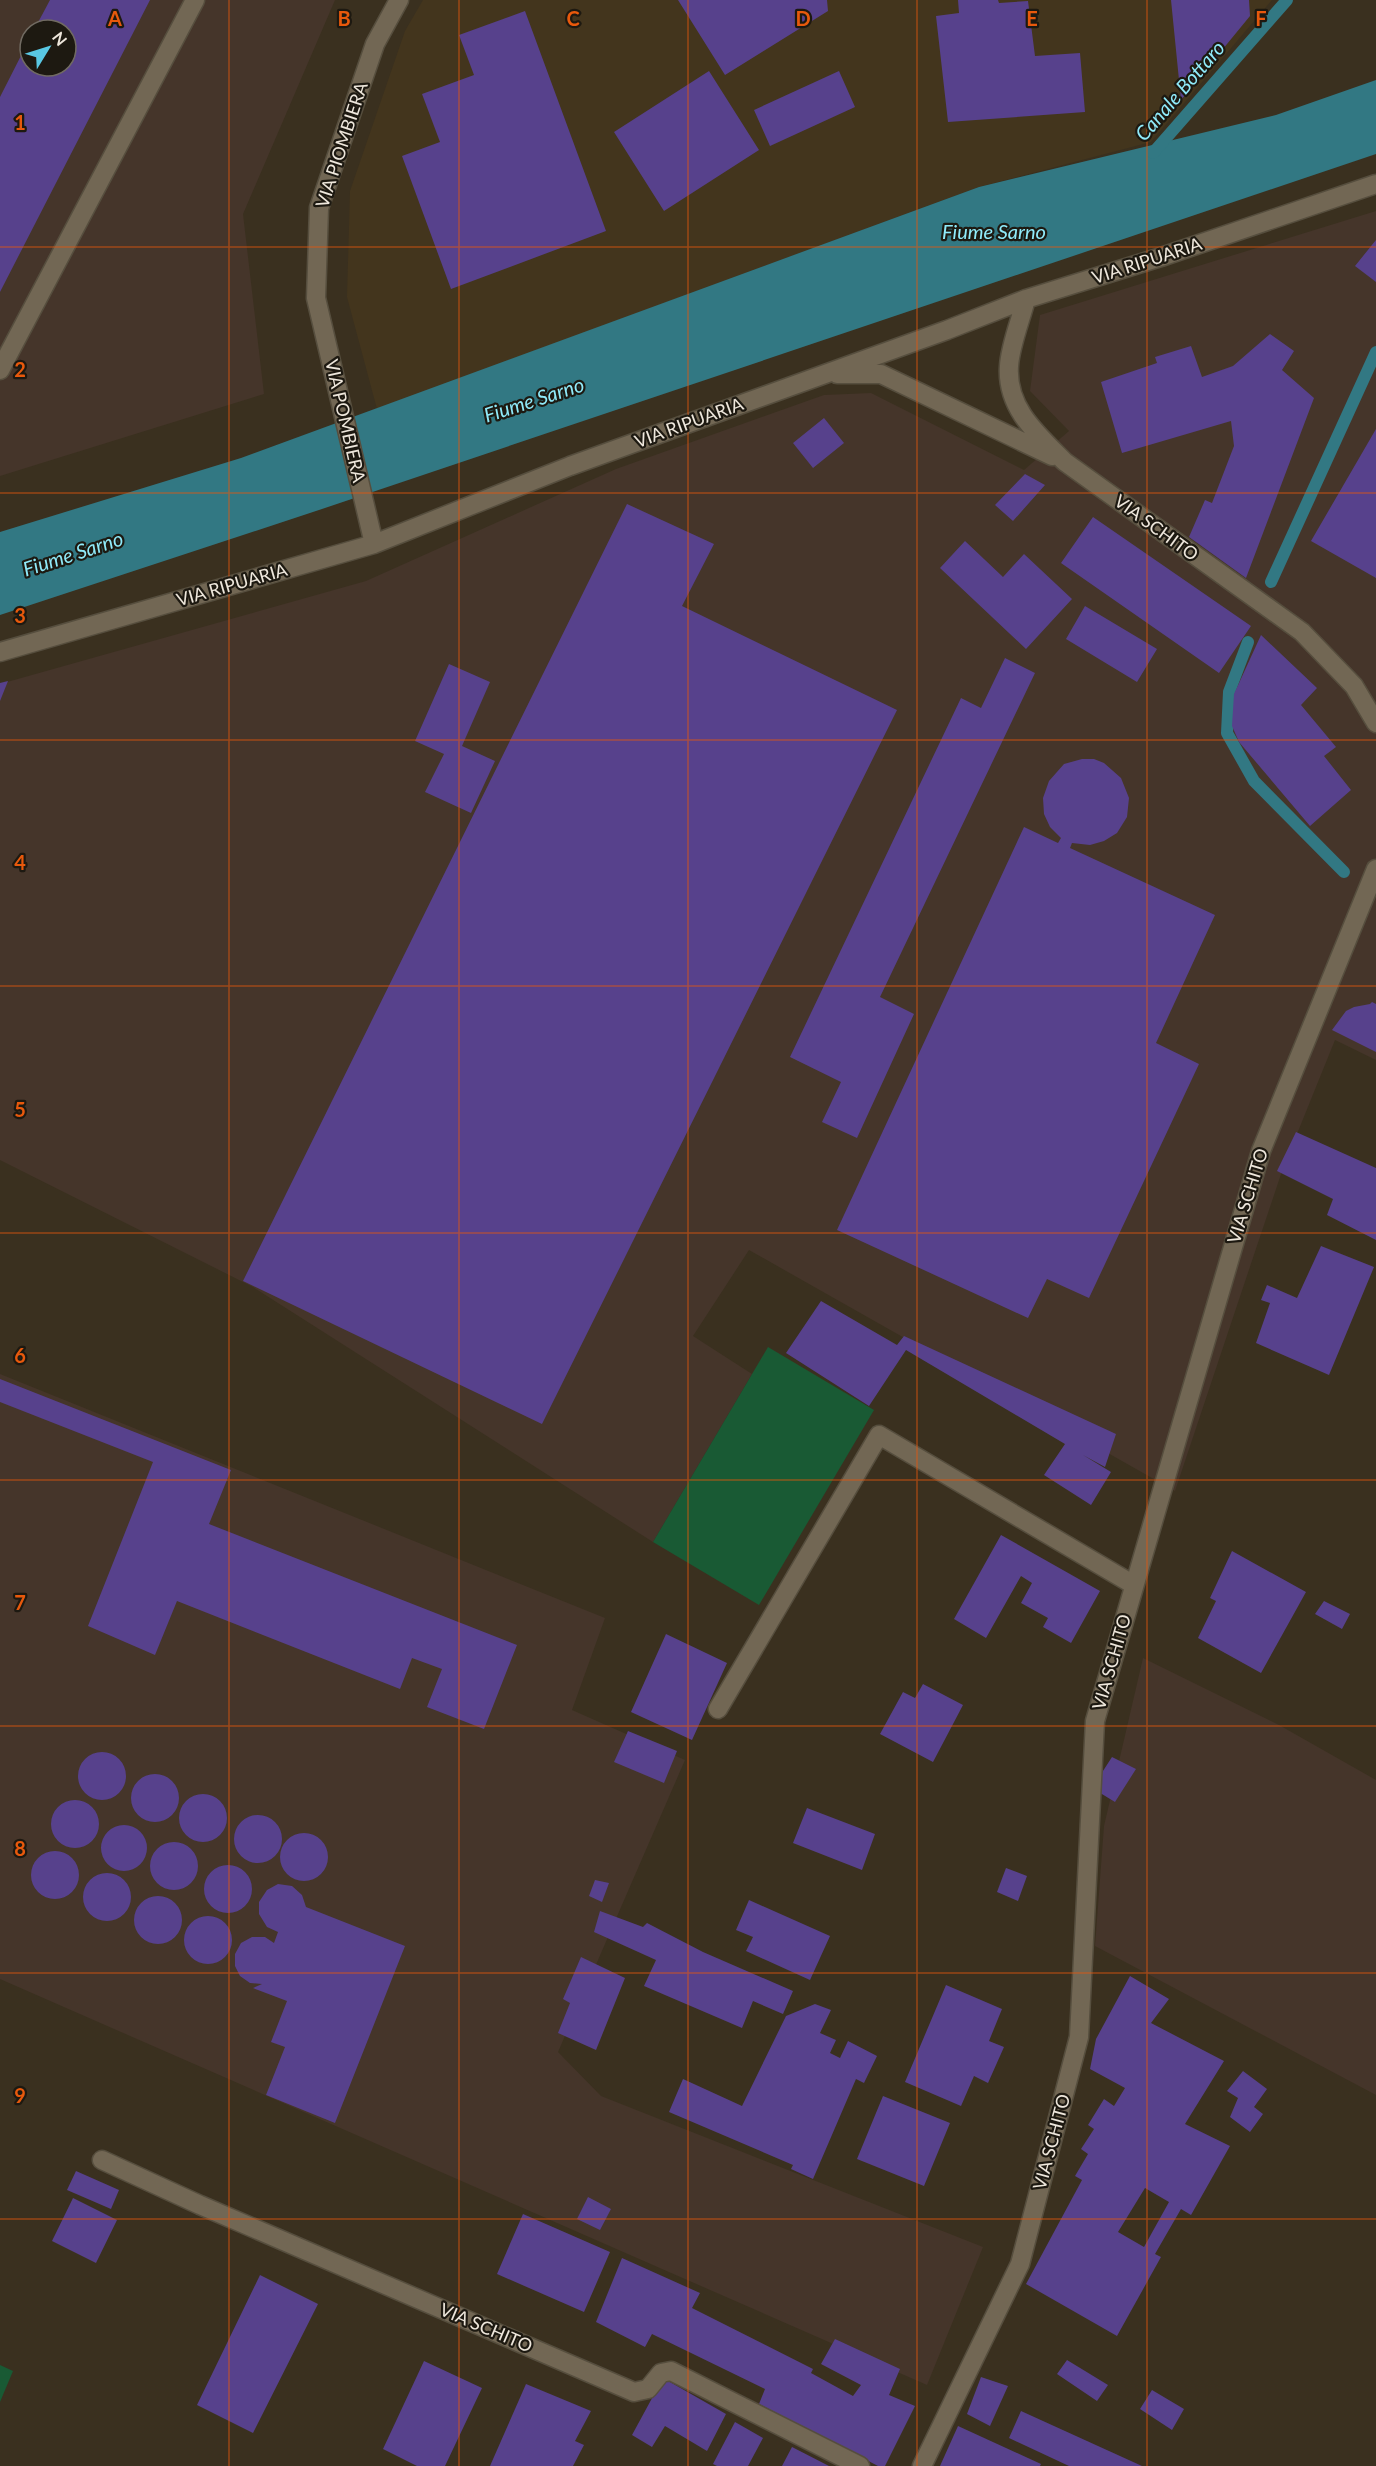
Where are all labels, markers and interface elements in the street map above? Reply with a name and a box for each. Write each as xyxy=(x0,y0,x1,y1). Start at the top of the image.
text: A xyxy=(107,6,122,30)
text: B xyxy=(337,6,351,30)
text: C xyxy=(566,6,580,30)
text: D xyxy=(795,6,811,30)
text: E xyxy=(1026,6,1038,30)
text: F xyxy=(1255,6,1267,30)
north arrow xyxy=(18,18,78,78)
text: N xyxy=(49,28,71,49)
water label: Canale Bottaro xyxy=(1129,36,1229,145)
street label: VIA PIOMBIERA xyxy=(310,78,372,210)
text: 1 xyxy=(14,110,26,134)
water label: Fiume Sarno xyxy=(942,219,1046,243)
street label: VIA RIPUARIA xyxy=(1089,232,1205,288)
text: 2 xyxy=(14,357,26,381)
street label: VIA POMBIERA xyxy=(321,357,371,485)
water label: Fiume Sarno xyxy=(481,372,587,427)
street label: VIA RIPUARIA xyxy=(631,392,747,452)
street label: VIA SCHITO xyxy=(1110,489,1203,565)
water label: Fiume Sarno xyxy=(20,526,126,581)
street label: VIA RIPUARIA xyxy=(174,558,290,610)
text: 3 xyxy=(14,603,26,627)
text: 4 xyxy=(14,850,26,874)
text: 5 xyxy=(14,1097,26,1121)
street label: VIA SCHITO xyxy=(1222,1145,1272,1246)
text: 6 xyxy=(14,1343,26,1367)
text: 7 xyxy=(14,1590,26,1614)
street label: VIA SCHITO xyxy=(1087,1611,1135,1712)
text: 8 xyxy=(14,1836,26,1860)
text: 9 xyxy=(14,2083,26,2107)
street label: VIA SCHITO xyxy=(1028,2091,1074,2192)
street label: VIA SCHITO xyxy=(437,2298,536,2356)

